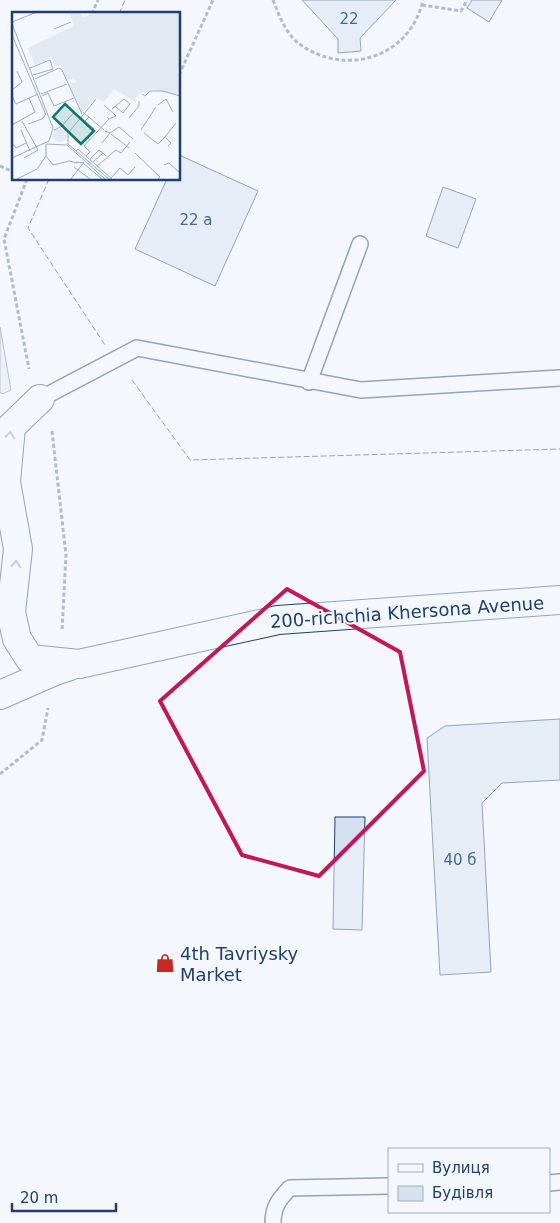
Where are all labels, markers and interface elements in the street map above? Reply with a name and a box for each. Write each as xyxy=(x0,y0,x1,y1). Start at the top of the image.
house number: 22 xyxy=(339,10,359,28)
inset map xyxy=(12,12,180,180)
house number: 22 а xyxy=(179,211,213,229)
one-way arrow xyxy=(4,430,15,438)
one-way arrow xyxy=(10,559,21,567)
street label: 200-richchia Khersona Avenue xyxy=(269,592,545,632)
house number: 40 б xyxy=(443,851,477,869)
place label: 4th Tavriysky Market xyxy=(180,943,299,985)
shop icon: 4th Tavriysky Market xyxy=(154,952,176,974)
legend xyxy=(388,1148,550,1213)
text: Вулиця xyxy=(432,1159,490,1177)
scale bar xyxy=(12,1180,116,1212)
text: Будівля xyxy=(432,1184,493,1202)
text: 20 m xyxy=(20,1189,58,1207)

